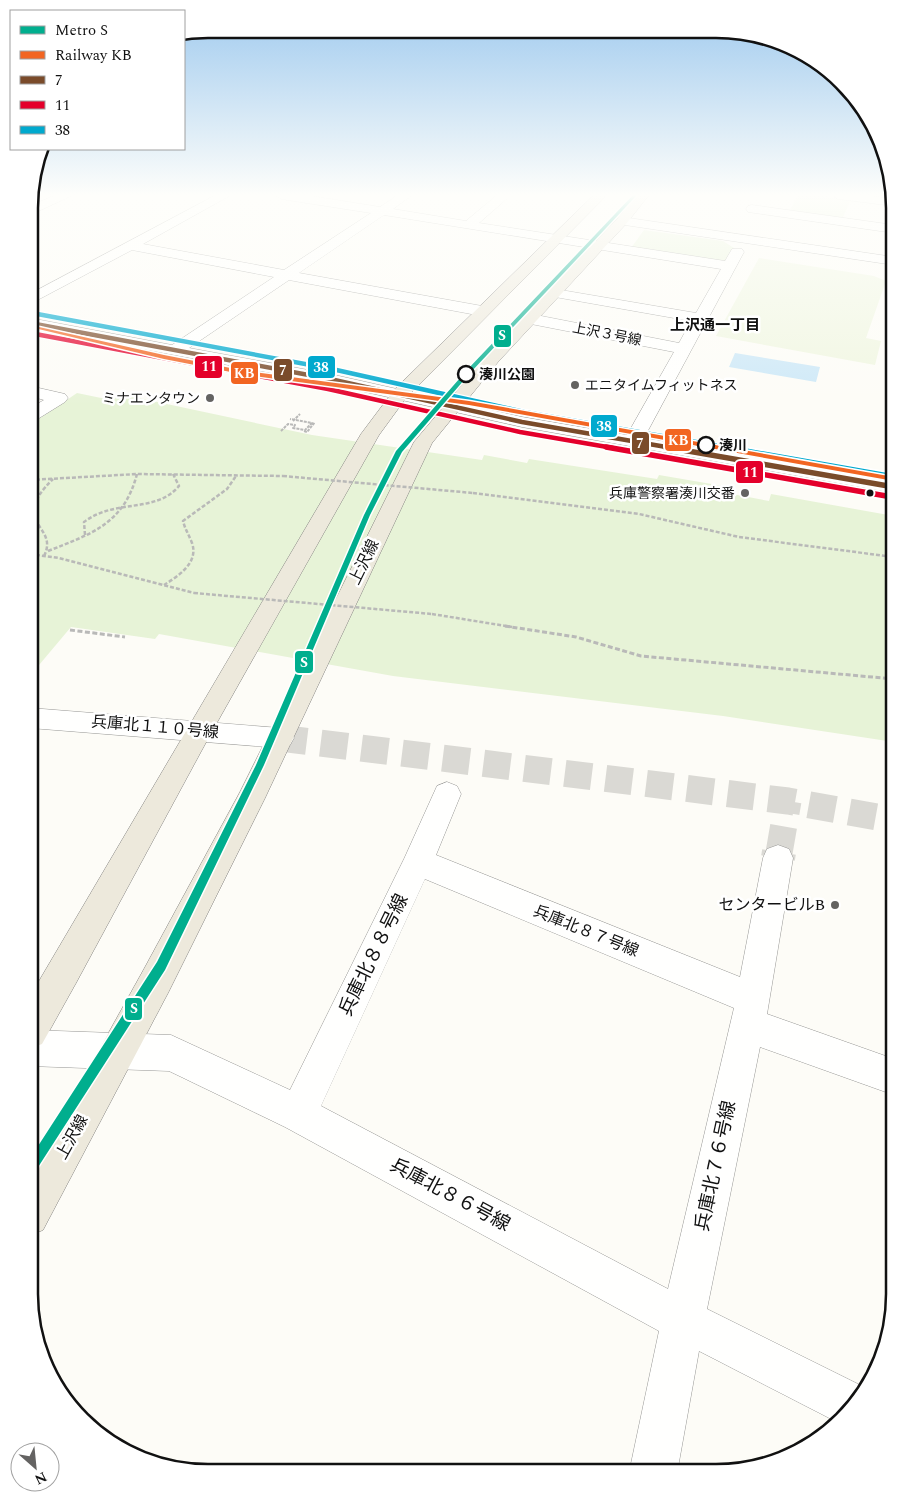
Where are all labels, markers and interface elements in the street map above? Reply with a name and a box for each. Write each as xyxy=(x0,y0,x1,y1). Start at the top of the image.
legend xyxy=(10,10,185,150)
text: Metro S xyxy=(55,19,108,42)
text: Railway KB xyxy=(55,44,132,67)
text: 7 xyxy=(55,69,63,92)
text: 11 xyxy=(55,94,70,117)
text: 38 xyxy=(55,119,70,142)
district label: 上沢通一丁目 xyxy=(670,314,760,337)
street label: 上沢３号線 xyxy=(571,317,643,351)
line badge: S xyxy=(493,324,512,348)
text: S xyxy=(498,325,506,346)
line badge: 11 xyxy=(194,355,223,379)
line badge: 38 xyxy=(307,355,336,379)
text: 11 xyxy=(201,356,217,377)
text: 38 xyxy=(313,357,329,378)
line badge: 7 xyxy=(273,358,293,382)
text: 7 xyxy=(279,360,287,381)
line badge: KB xyxy=(230,361,259,385)
text: KB xyxy=(234,363,254,384)
place label: 湊川公園 xyxy=(479,364,535,385)
marker: 湊川公園 xyxy=(457,365,475,383)
place label: エニタイムフィットネス xyxy=(585,375,738,396)
marker: エニタイムフィットネス xyxy=(569,379,581,391)
place label: ミナエンタウン xyxy=(102,388,200,409)
marker: ミナエンタウン xyxy=(204,392,216,404)
line badge: 38 xyxy=(590,414,618,438)
text: 38 xyxy=(596,416,612,437)
line badge: KB xyxy=(664,428,692,452)
text: KB xyxy=(668,430,688,451)
line badge: 7 xyxy=(631,431,650,455)
text: 7 xyxy=(636,433,644,454)
place label: 湊川 xyxy=(719,435,747,456)
marker: 湊川 xyxy=(697,436,715,454)
line badge: 11 xyxy=(735,460,764,484)
text: 11 xyxy=(742,462,758,483)
place label: 兵庫警察署湊川交番 xyxy=(609,483,735,504)
marker: 兵庫警察署湊川交番 xyxy=(739,487,751,499)
unlabelled marker xyxy=(865,488,875,498)
street label: 上沢線 xyxy=(343,535,385,589)
line badge: S xyxy=(294,650,314,674)
text: S xyxy=(300,652,308,673)
street label: 兵庫北１１０号線 xyxy=(90,709,220,745)
street label: 兵庫北８８号線 xyxy=(332,889,416,1021)
place label: センタービルB xyxy=(718,893,825,917)
street label: 兵庫北８７号線 xyxy=(530,899,642,963)
marker: センタービルB xyxy=(829,899,841,911)
line badge: S xyxy=(124,997,143,1021)
text: S xyxy=(130,998,138,1019)
street label: 兵庫北７６号線 xyxy=(688,1098,744,1234)
street label: 上沢線 xyxy=(50,1110,94,1164)
street label: 兵庫北８６号線 xyxy=(384,1151,516,1239)
north arrow xyxy=(10,1442,60,1492)
text: N xyxy=(31,1466,51,1490)

